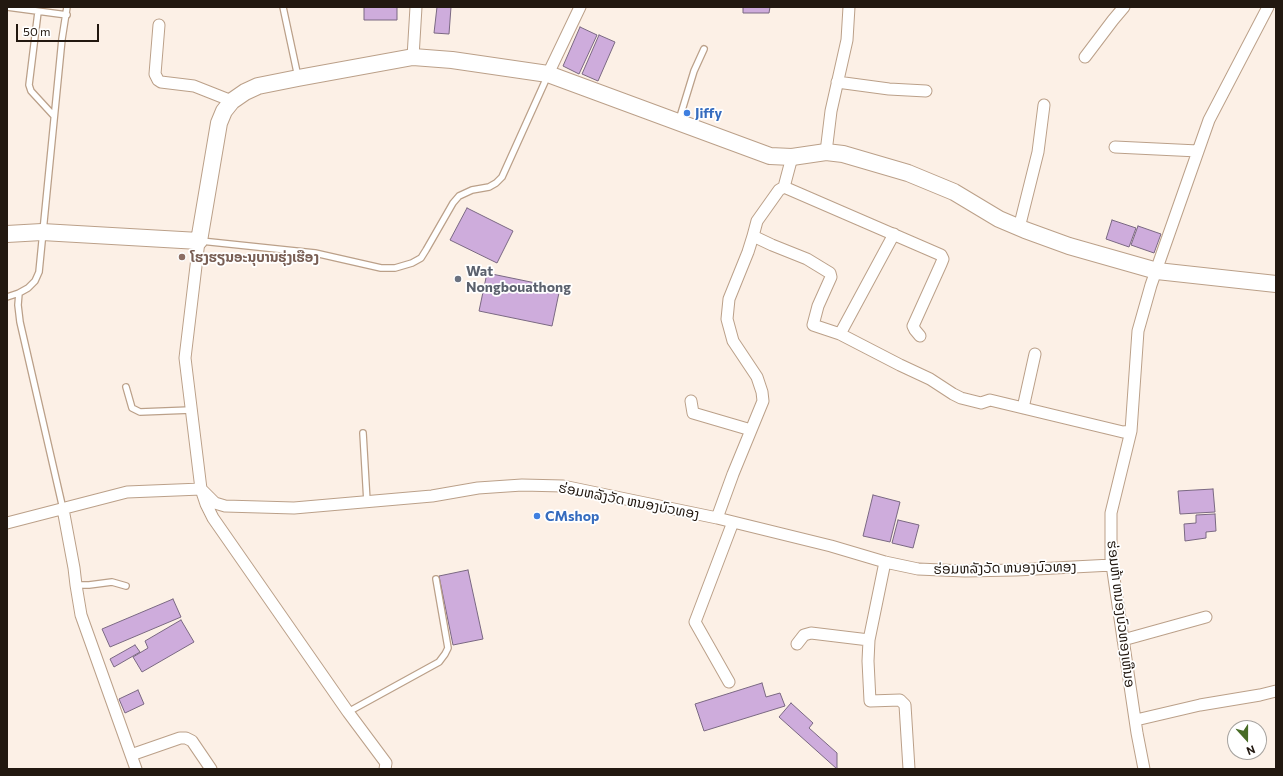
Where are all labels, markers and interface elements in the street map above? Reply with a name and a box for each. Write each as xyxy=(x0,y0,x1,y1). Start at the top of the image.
scale bar xyxy=(18,16,101,42)
text: 50 m xyxy=(23,24,51,38)
place label: Jiffy xyxy=(695,105,722,121)
marker: Jiffy xyxy=(682,108,692,118)
place label: ໂຮງຮຽນອະນຸບານຮຸ່ງເຮືອງ xyxy=(190,249,319,265)
marker: ໂຮງຮຽນອະນຸບານຮຸ່ງເຮືອງ xyxy=(177,252,187,262)
place label: Wat Nongbouathong xyxy=(466,263,571,296)
marker: Wat Nongbouathong xyxy=(453,274,463,284)
street label: ຮ່ອມຫລັງວັດ ຫນອງບົວທອງ xyxy=(557,479,701,523)
place label: CMshop xyxy=(545,508,599,524)
marker: CMshop xyxy=(532,511,542,521)
street label: ຮ່ອມຫ້າ ຫນອງບົວທອງເຫືນອ xyxy=(1104,539,1138,689)
street label: ຮ່ອມຫລັງວັດ ຫນອງບົວທອງ xyxy=(933,558,1077,578)
north arrow xyxy=(1227,720,1267,760)
text: N xyxy=(1245,743,1257,758)

